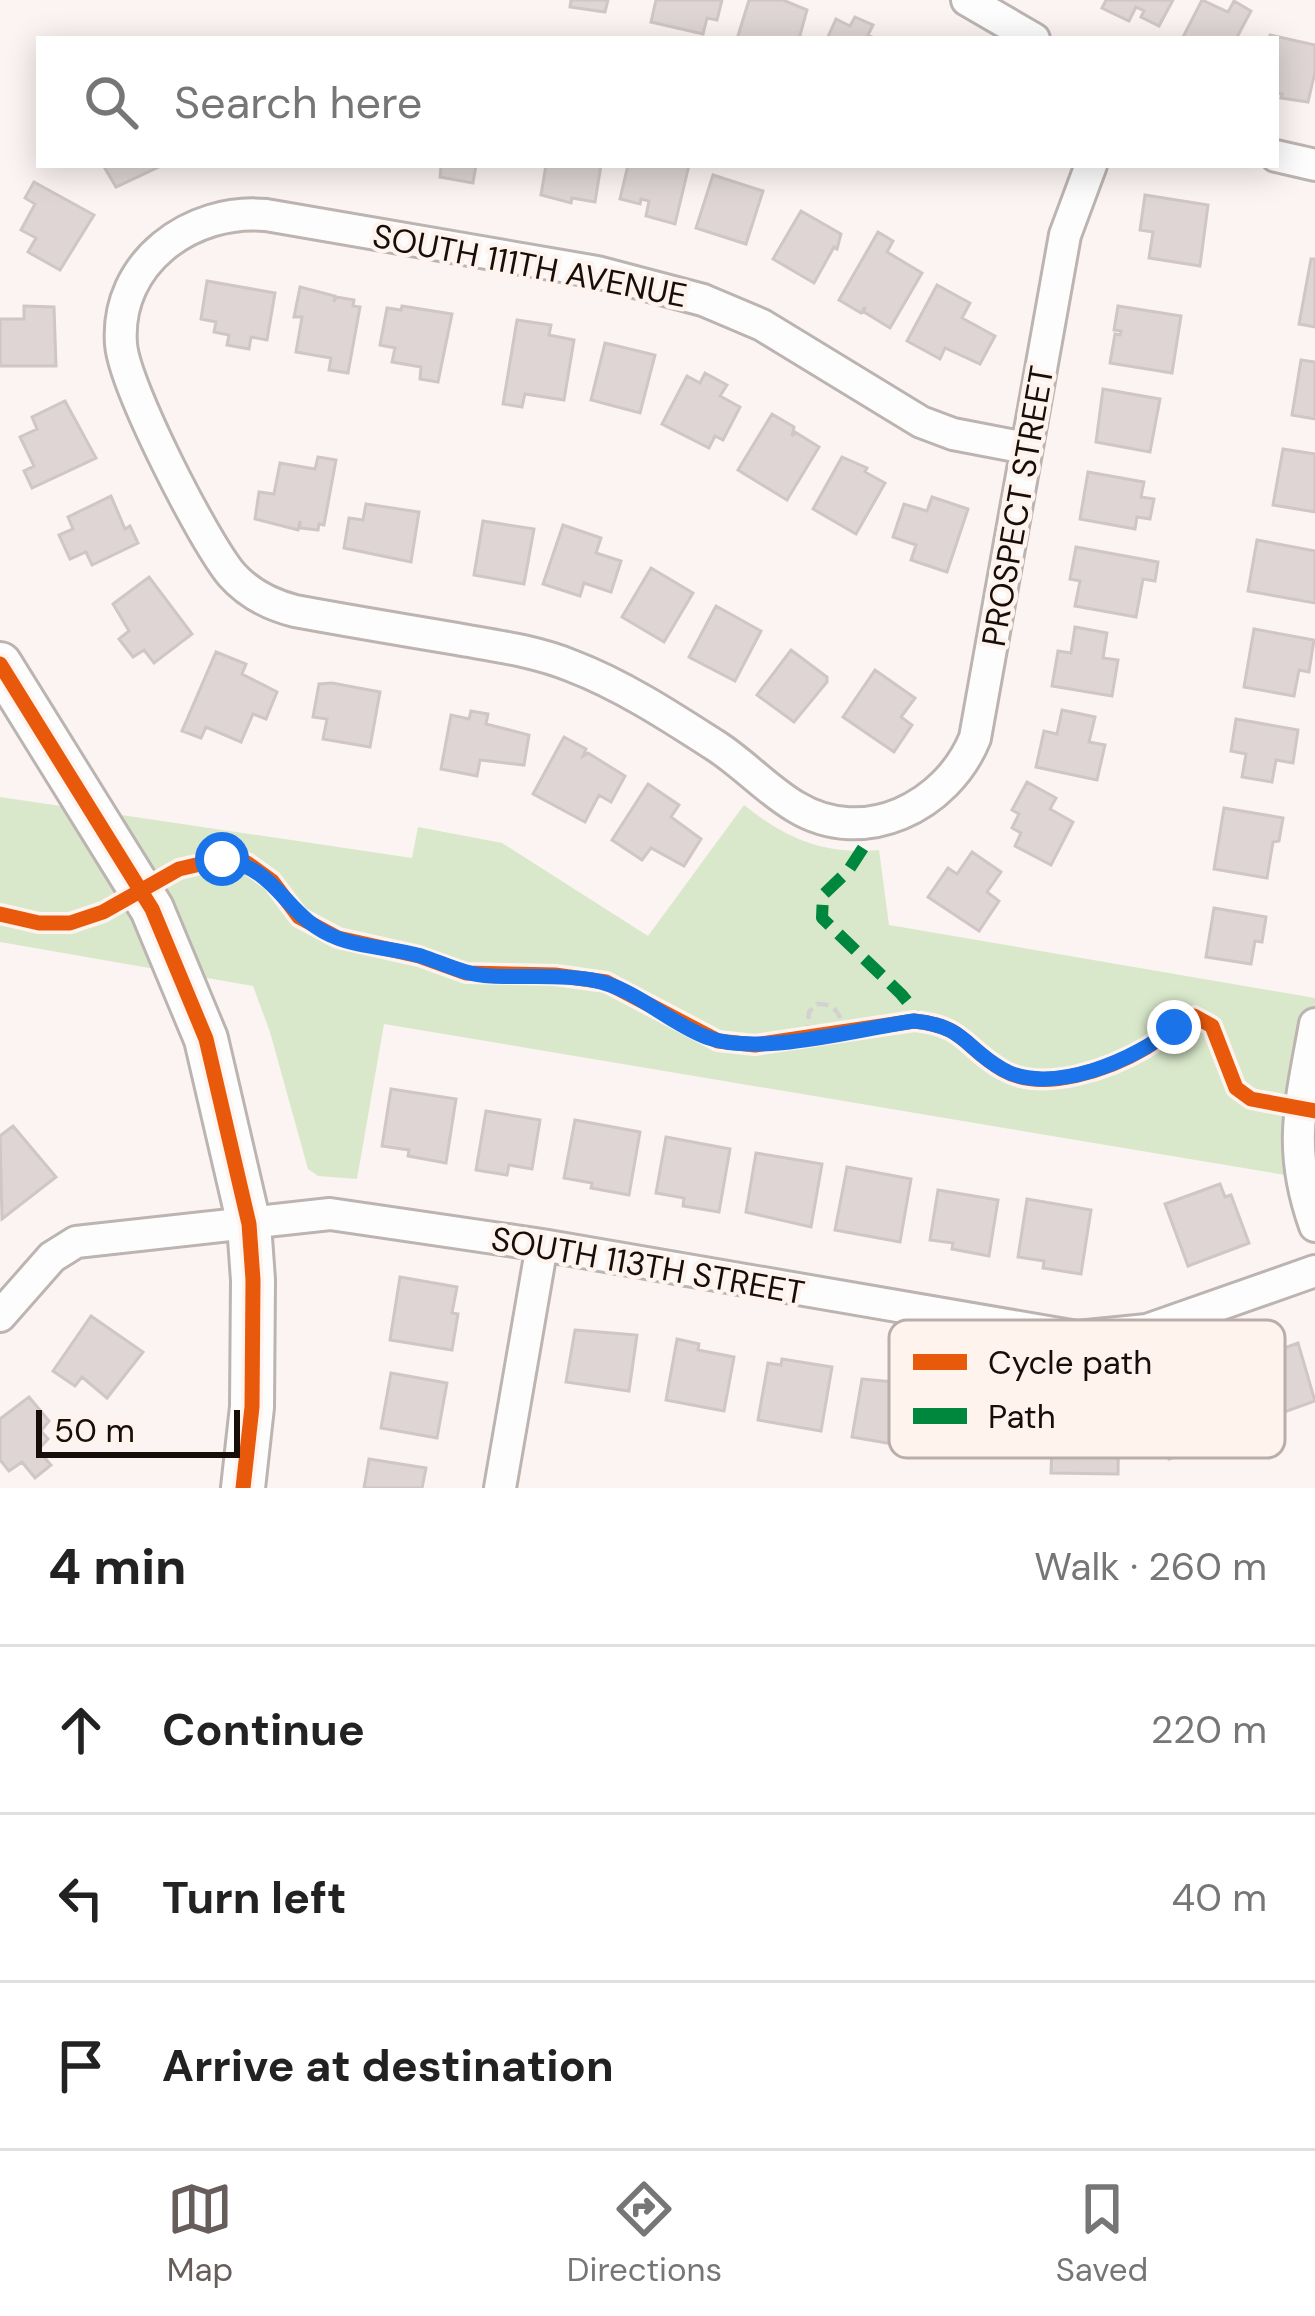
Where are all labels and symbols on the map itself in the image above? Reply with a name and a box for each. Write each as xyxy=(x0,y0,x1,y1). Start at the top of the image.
street label: SOUTH 111TH AVENUE xyxy=(369,214,691,317)
street label: PROSPECT STREET xyxy=(972,362,1063,650)
route start xyxy=(195,832,249,886)
route end xyxy=(1147,1000,1201,1054)
street label: SOUTH 113TH STREET xyxy=(488,1217,808,1314)
legend xyxy=(889,1320,1285,1458)
text: Cycle path xyxy=(988,1341,1152,1384)
text: Path xyxy=(988,1395,1056,1438)
scale bar xyxy=(36,1404,240,1457)

